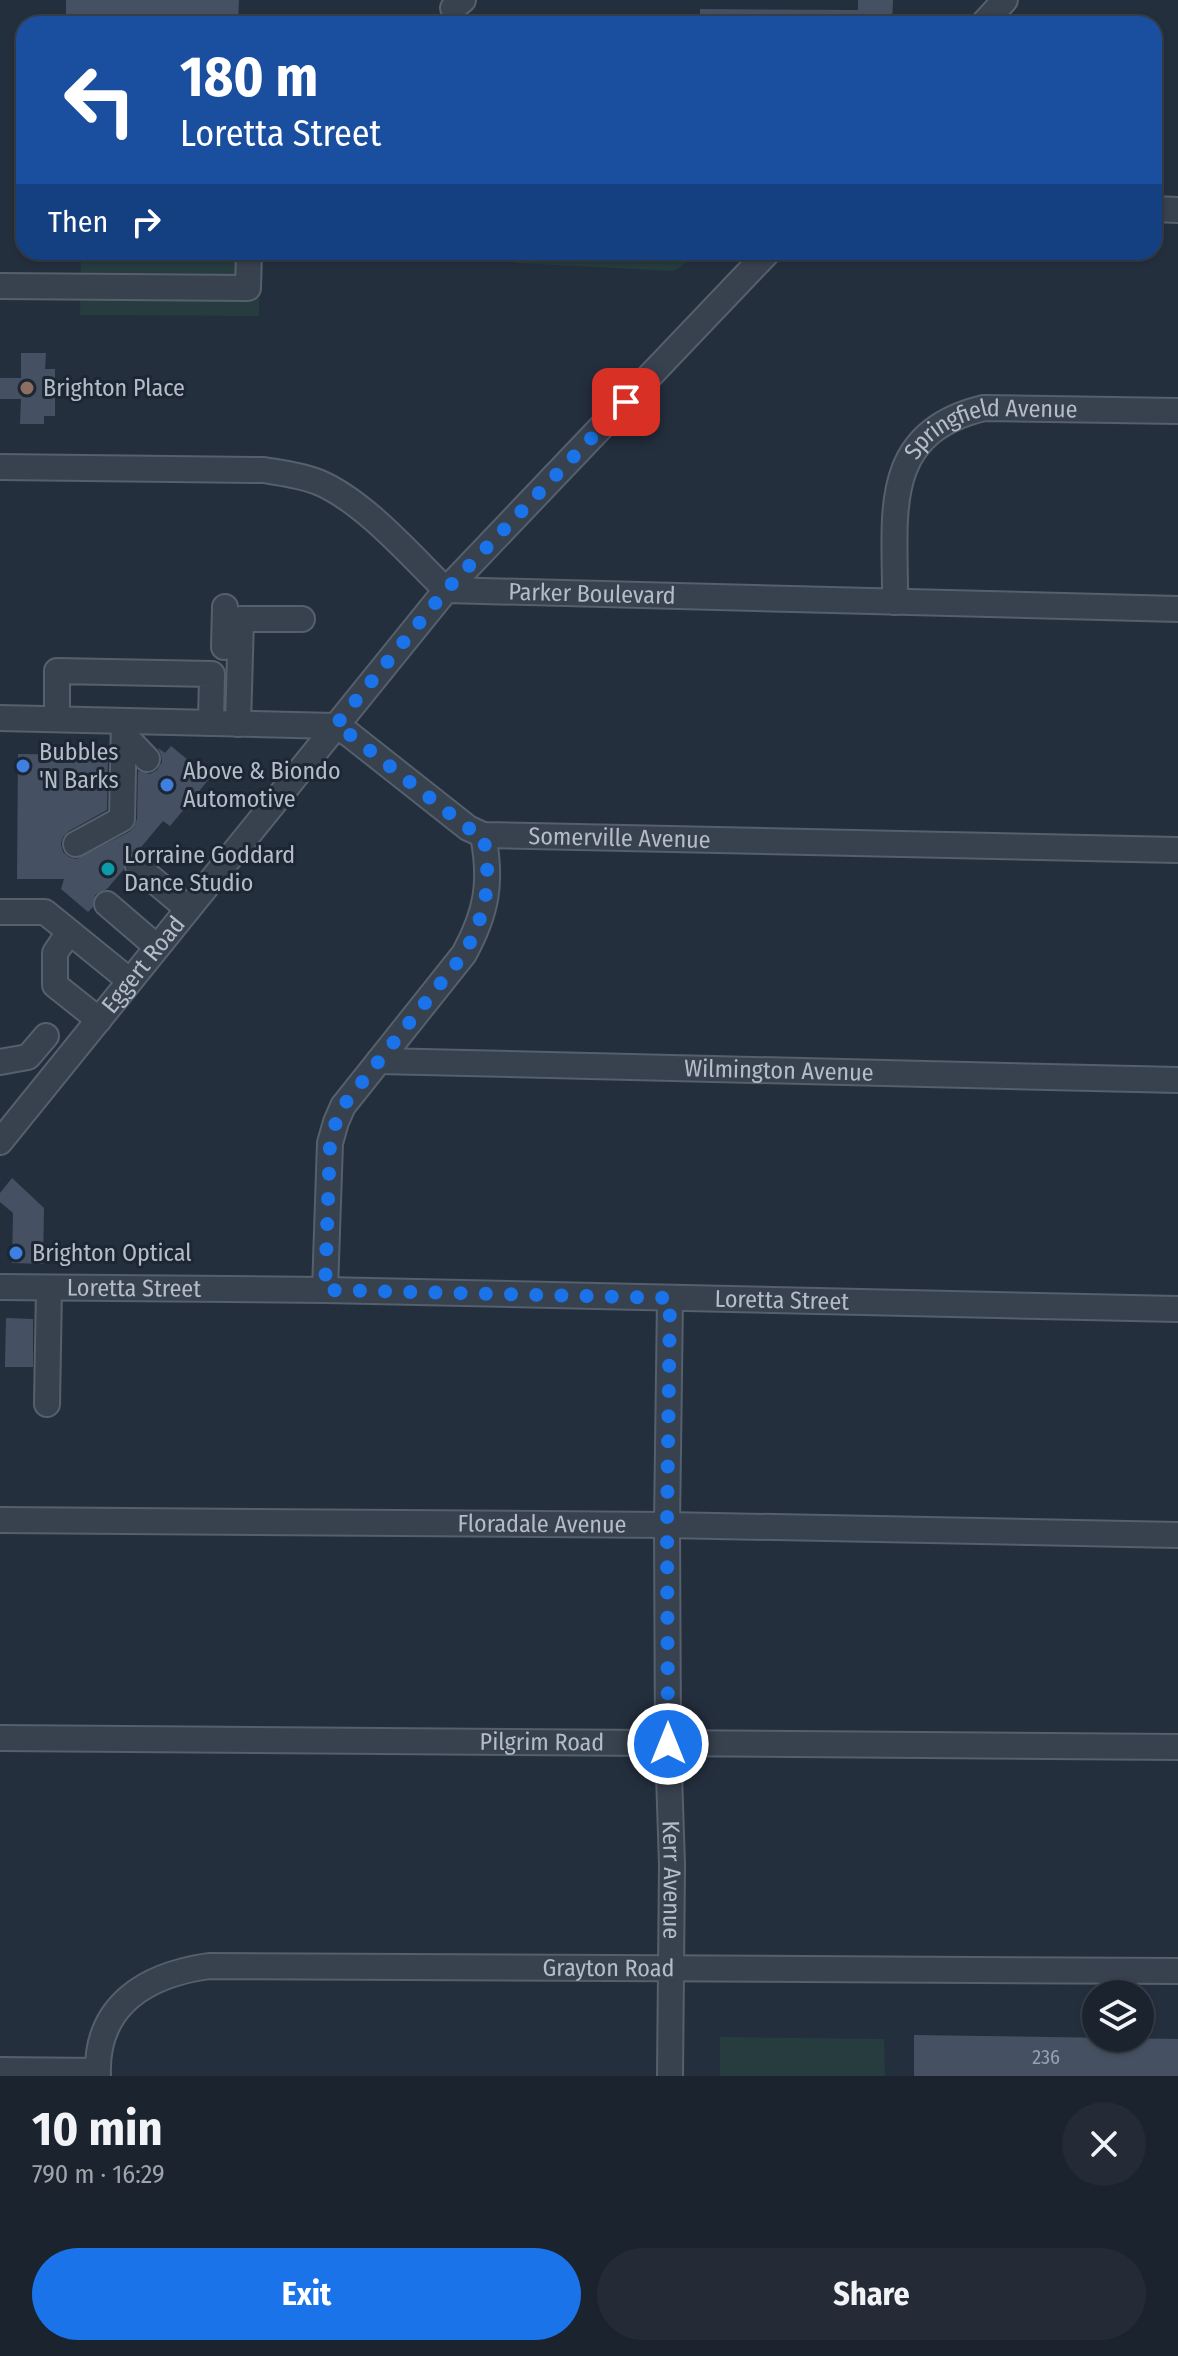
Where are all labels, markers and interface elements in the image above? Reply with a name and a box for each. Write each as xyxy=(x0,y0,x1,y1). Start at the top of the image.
text: 180 m xyxy=(180,44,318,111)
icon: left xyxy=(48,48,152,152)
text: Loretta Street xyxy=(180,112,381,156)
icon: right xyxy=(124,200,168,244)
text: Then xyxy=(48,204,108,240)
pin xyxy=(592,368,660,436)
place label: Brighton Place xyxy=(43,374,185,402)
marker: Brighton Place xyxy=(18,379,36,397)
icon: arrive xyxy=(604,380,648,424)
street label: Springfield Avenue xyxy=(898,394,1078,464)
street label: Parker Boulevard xyxy=(508,578,676,610)
place label: Bubbles 'N Barks xyxy=(39,738,119,794)
marker: Bubbles 'N Barks xyxy=(14,757,32,775)
place label: Above & Biondo Automotive xyxy=(183,757,341,813)
marker: Above & Biondo Automotive xyxy=(158,776,176,794)
street label: Somerville Avenue xyxy=(528,822,711,854)
place label: Lorraine Goddard Dance Studio xyxy=(124,841,295,897)
marker: Lorraine Goddard Dance Studio xyxy=(99,860,117,878)
street label: Eggert Road xyxy=(96,911,191,1019)
street label: Wilmington Avenue xyxy=(684,1054,874,1087)
place label: Brighton Optical xyxy=(32,1239,192,1267)
marker: Brighton Optical xyxy=(7,1244,25,1262)
street label: Loretta Street xyxy=(67,1274,201,1303)
street label: Loretta Street xyxy=(714,1285,849,1316)
street label: Floradale Avenue xyxy=(457,1509,626,1539)
position arrow xyxy=(626,1702,710,1786)
street label: Pilgrim Road xyxy=(480,1728,604,1757)
street label: Kerr Avenue xyxy=(657,1820,686,1939)
street label: Grayton Road xyxy=(543,1954,674,1982)
map controls xyxy=(1082,1980,1154,2052)
button: layers xyxy=(1082,1980,1154,2052)
house number: 236 xyxy=(1032,2045,1060,2069)
text: 10 min xyxy=(32,2100,163,2158)
button: close xyxy=(1062,2102,1146,2186)
text: 790 m · 16:29 xyxy=(32,2159,165,2190)
button: Exit xyxy=(32,2248,581,2340)
button: Share xyxy=(597,2248,1146,2340)

